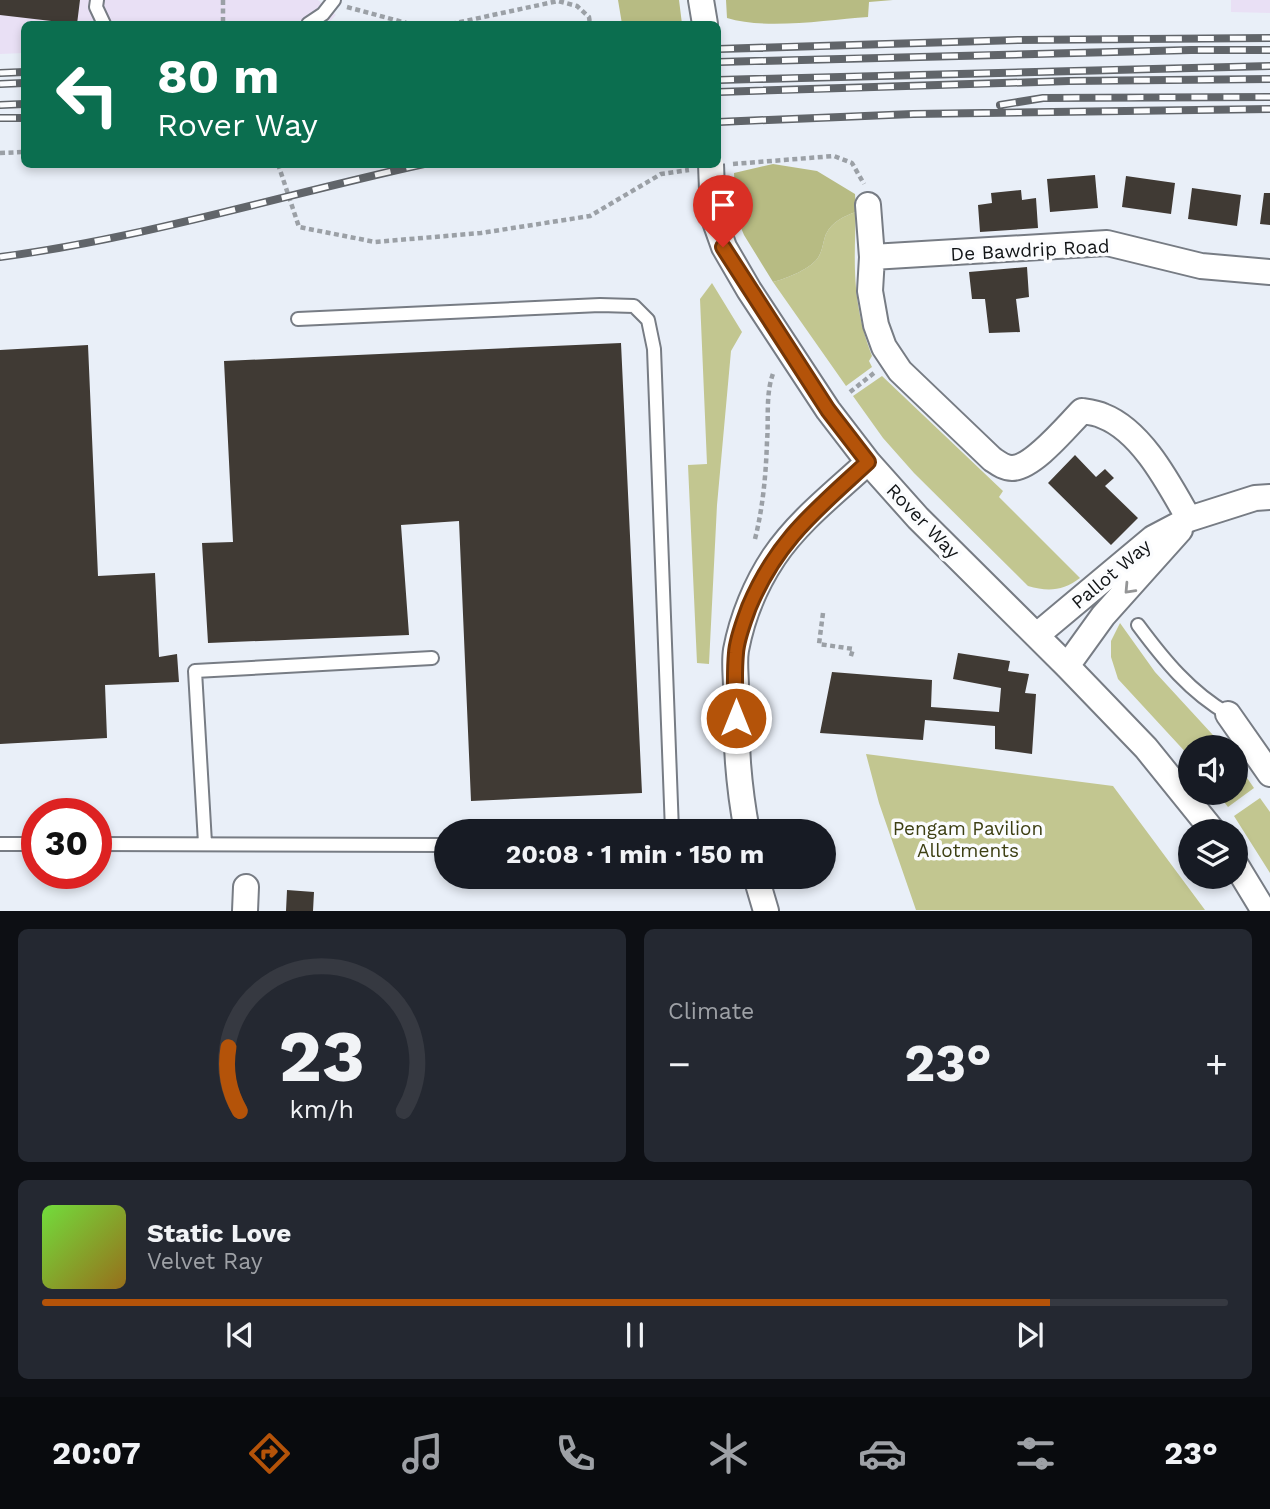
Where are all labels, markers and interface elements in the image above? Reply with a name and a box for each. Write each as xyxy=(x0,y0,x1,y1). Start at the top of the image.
text: 80 m xyxy=(157,47,279,105)
icon: left xyxy=(42,49,133,140)
text: Rover Way xyxy=(157,106,318,144)
pin xyxy=(693,175,753,247)
icon: arrive xyxy=(704,186,742,224)
street label: De Bawdrip Road xyxy=(950,234,1110,266)
street label: Rover Way xyxy=(882,479,965,563)
street label: Pallot Way xyxy=(1067,534,1156,614)
one-way arrow xyxy=(1124,581,1137,594)
position arrow xyxy=(699,681,773,755)
map controls xyxy=(1178,735,1248,889)
button: sound xyxy=(1178,735,1248,805)
speed limit sign: 30 xyxy=(21,798,112,889)
park label: Pengam Pavilion Allotments xyxy=(893,817,1043,862)
button: layers xyxy=(1178,819,1248,889)
text: 20:08 · 1 min · 150 m xyxy=(506,839,764,869)
text: Climate xyxy=(668,998,754,1025)
text: 23 xyxy=(279,1014,365,1100)
text: 23° xyxy=(904,1033,992,1094)
text: − xyxy=(668,1042,691,1086)
text: + xyxy=(1205,1042,1228,1086)
text: km/h xyxy=(290,1095,354,1124)
text: Static Love xyxy=(147,1218,291,1248)
text: Velvet Ray xyxy=(147,1248,263,1275)
icon: previous xyxy=(221,1316,259,1354)
icon: pause xyxy=(616,1316,654,1354)
icon: next xyxy=(1011,1316,1049,1354)
icon: directions xyxy=(245,1429,294,1478)
icon: music xyxy=(398,1429,447,1478)
icon: phone xyxy=(551,1429,600,1478)
icon: climate xyxy=(704,1429,753,1478)
icon: car xyxy=(858,1429,907,1478)
icon: filters xyxy=(1011,1429,1060,1478)
text: 20:07 xyxy=(52,1434,141,1472)
text: 23° xyxy=(1164,1434,1218,1472)

